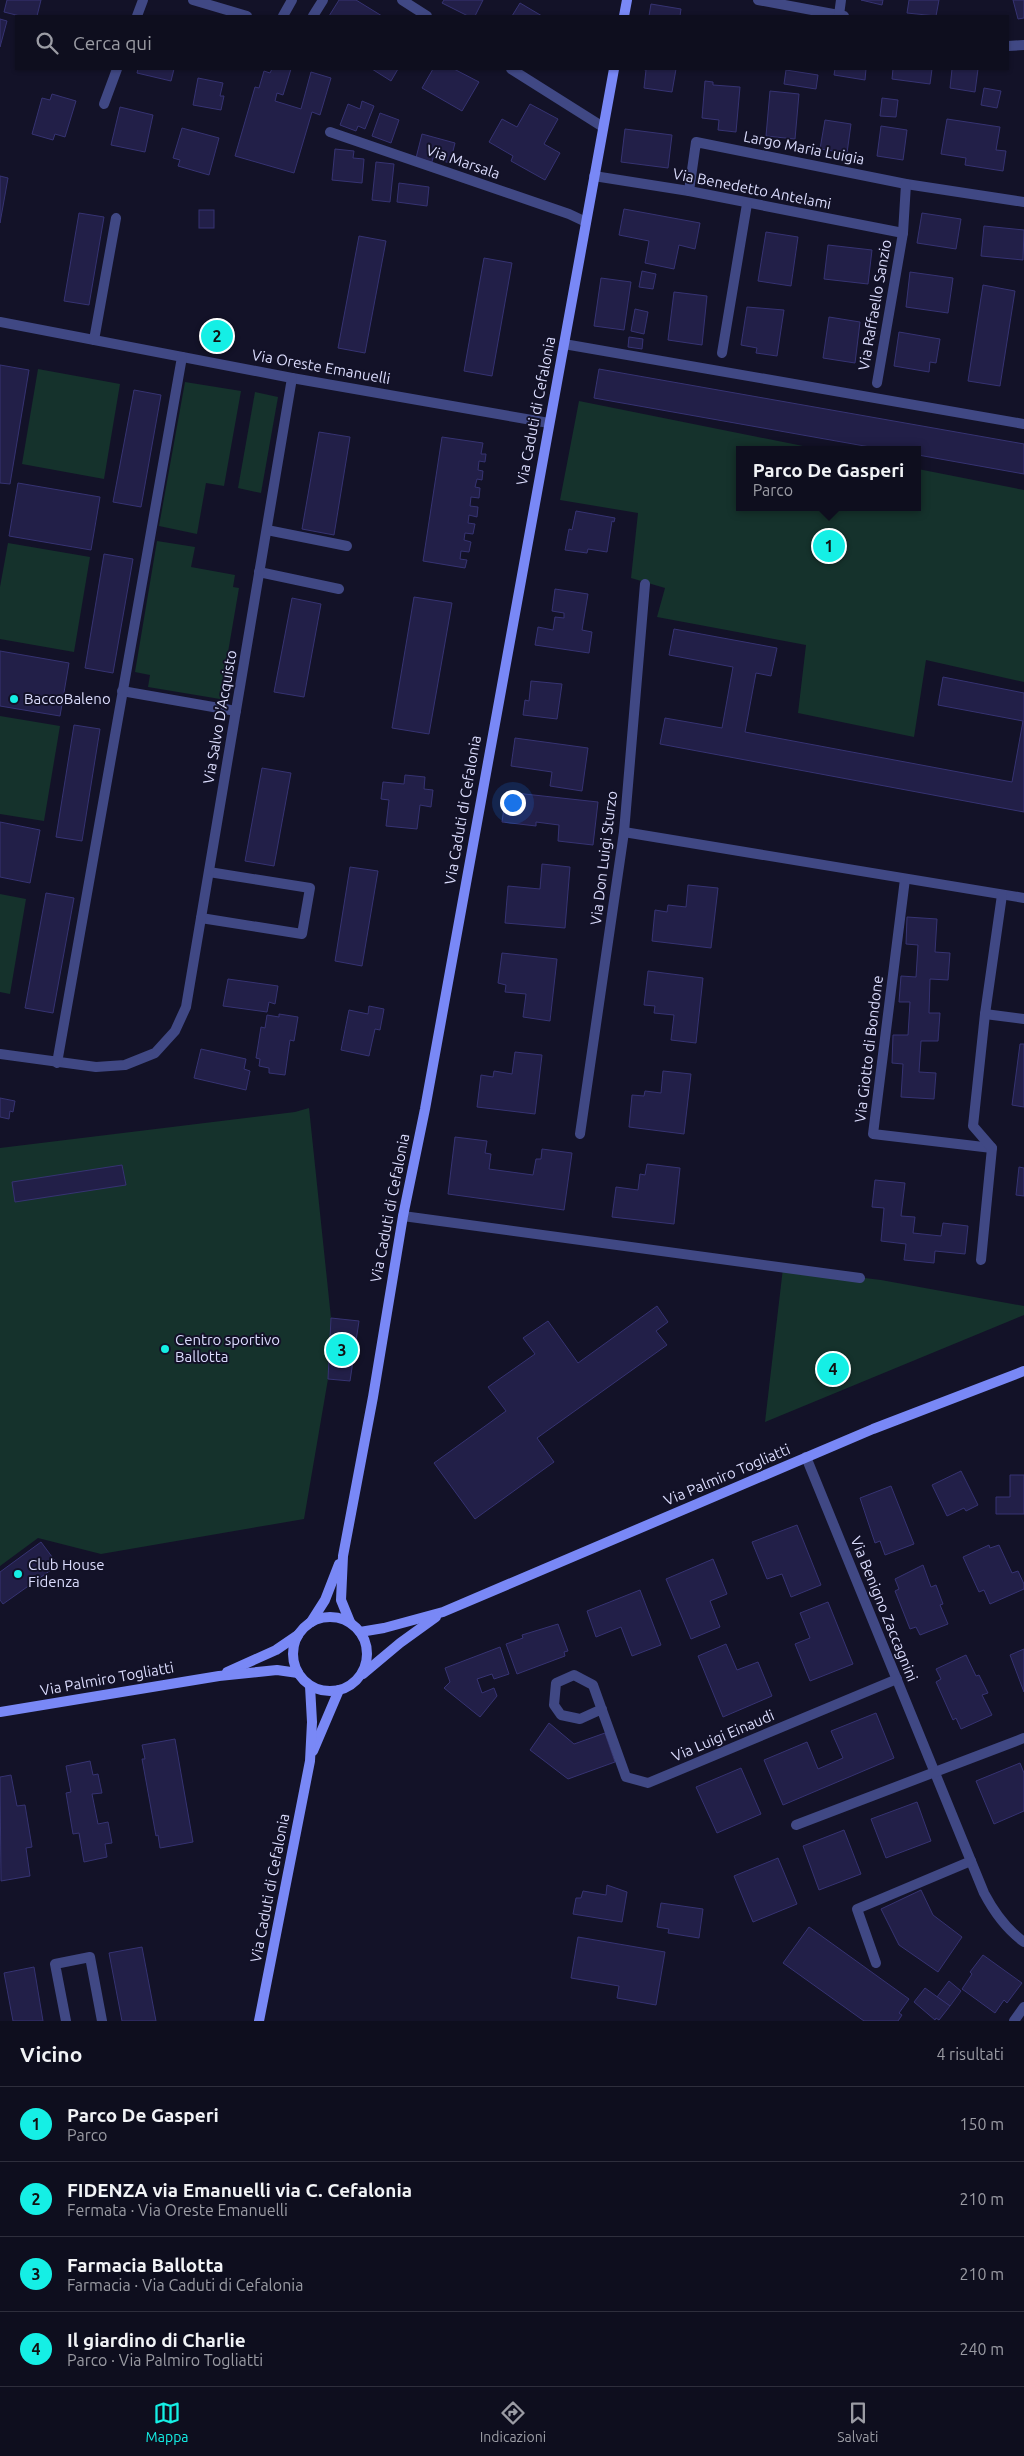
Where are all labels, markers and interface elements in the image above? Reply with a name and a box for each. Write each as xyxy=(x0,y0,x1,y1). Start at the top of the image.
search box xyxy=(15,15,1009,70)
icon: search xyxy=(33,29,61,57)
text: Cerca qui xyxy=(73,32,152,54)
street label: Largo Maria Luigia xyxy=(742,127,866,168)
street label: Via Marsala xyxy=(424,141,502,182)
street label: Via Benedetto Antelami xyxy=(671,165,833,212)
street label: Via Raffaello Sanzio xyxy=(855,238,894,372)
pin: 2 xyxy=(201,317,233,355)
street label: Via Caduti di Cefalonia xyxy=(513,335,558,487)
street label: Via Oreste Emanuelli xyxy=(250,346,392,387)
popup xyxy=(736,446,921,511)
text: Parco De Gasperi xyxy=(753,459,904,481)
text: Parco xyxy=(753,481,793,499)
pin: 1 xyxy=(813,527,845,565)
street label: Via Salvo D'Acquisto xyxy=(199,649,240,785)
place label: BaccoBaleno xyxy=(24,690,111,707)
marker: BaccoBaleno xyxy=(8,693,20,705)
street label: Via Caduti di Cefalonia xyxy=(441,734,484,886)
your location xyxy=(500,790,526,816)
street label: Via Don Luigi Sturzo xyxy=(587,790,620,926)
street label: Via Giotto di Bondone xyxy=(851,974,886,1124)
street label: Via Caduti di Cefalonia xyxy=(367,1132,412,1284)
place label: Centro sportivo Ballotta xyxy=(175,1331,280,1365)
pin: 3 xyxy=(326,1331,358,1369)
marker: Centro sportivo Ballotta xyxy=(159,1343,171,1355)
pin: 4 xyxy=(817,1350,849,1388)
street label: Via Palmiro Togliatti xyxy=(661,1440,792,1509)
street label: Via Benigno Zaccagnini xyxy=(848,1534,921,1684)
place label: Club House Fidenza xyxy=(28,1556,105,1590)
marker: Club House Fidenza xyxy=(12,1568,24,1580)
street label: Via Palmiro Togliatti xyxy=(39,1658,175,1699)
street label: Via Luigi Einaudi xyxy=(669,1706,777,1765)
street label: Via Caduti di Cefalonia xyxy=(247,1812,292,1964)
text: Vicino xyxy=(20,2042,82,2066)
text: 4 risultati xyxy=(936,2045,1004,2063)
text: Parco De Gasperi xyxy=(67,2104,219,2126)
text: 1 xyxy=(31,2115,41,2133)
text: 150 m xyxy=(959,2115,1004,2133)
text: Parco xyxy=(67,2126,107,2144)
text: FIDENZA via Emanuelli via C. Cefalonia xyxy=(67,2179,412,2201)
text: 2 xyxy=(31,2190,41,2208)
text: 210 m xyxy=(959,2190,1004,2208)
text: Fermata · Via Oreste Emanuelli xyxy=(67,2201,288,2219)
text: Farmacia Ballotta xyxy=(67,2254,224,2276)
text: 3 xyxy=(31,2265,41,2283)
text: 210 m xyxy=(959,2265,1004,2283)
text: Farmacia · Via Caduti di Cefalonia xyxy=(67,2276,303,2294)
text: Il giardino di Charlie xyxy=(67,2329,246,2351)
text: 4 xyxy=(31,2340,41,2358)
text: 240 m xyxy=(959,2340,1004,2358)
text: Parco · Via Palmiro Togliatti xyxy=(67,2351,263,2369)
tab: Mappa xyxy=(146,2399,189,2445)
tab: Indicazioni xyxy=(480,2399,546,2445)
tab: Salvati xyxy=(837,2399,878,2445)

